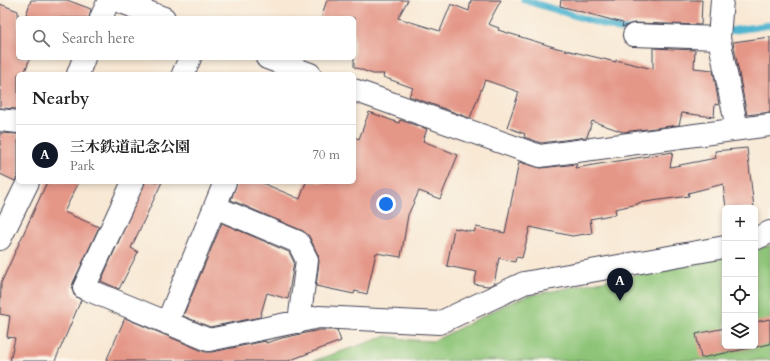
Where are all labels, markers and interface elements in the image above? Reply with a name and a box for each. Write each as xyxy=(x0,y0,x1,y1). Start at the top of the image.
search box xyxy=(16,16,356,60)
icon: search xyxy=(30,27,52,49)
text: Search here xyxy=(62,28,135,48)
text: Nearby xyxy=(32,87,89,110)
text: 三木鉄道記念公園 xyxy=(70,137,190,157)
text: A xyxy=(40,146,50,164)
text: 70 m xyxy=(312,146,340,164)
text: Park xyxy=(70,157,95,175)
your location xyxy=(376,194,396,214)
map controls xyxy=(722,205,758,349)
button: + xyxy=(722,205,758,241)
button: − xyxy=(722,241,758,277)
pin: A xyxy=(607,268,633,301)
button: locate xyxy=(722,277,758,313)
button: layers xyxy=(722,313,758,349)

